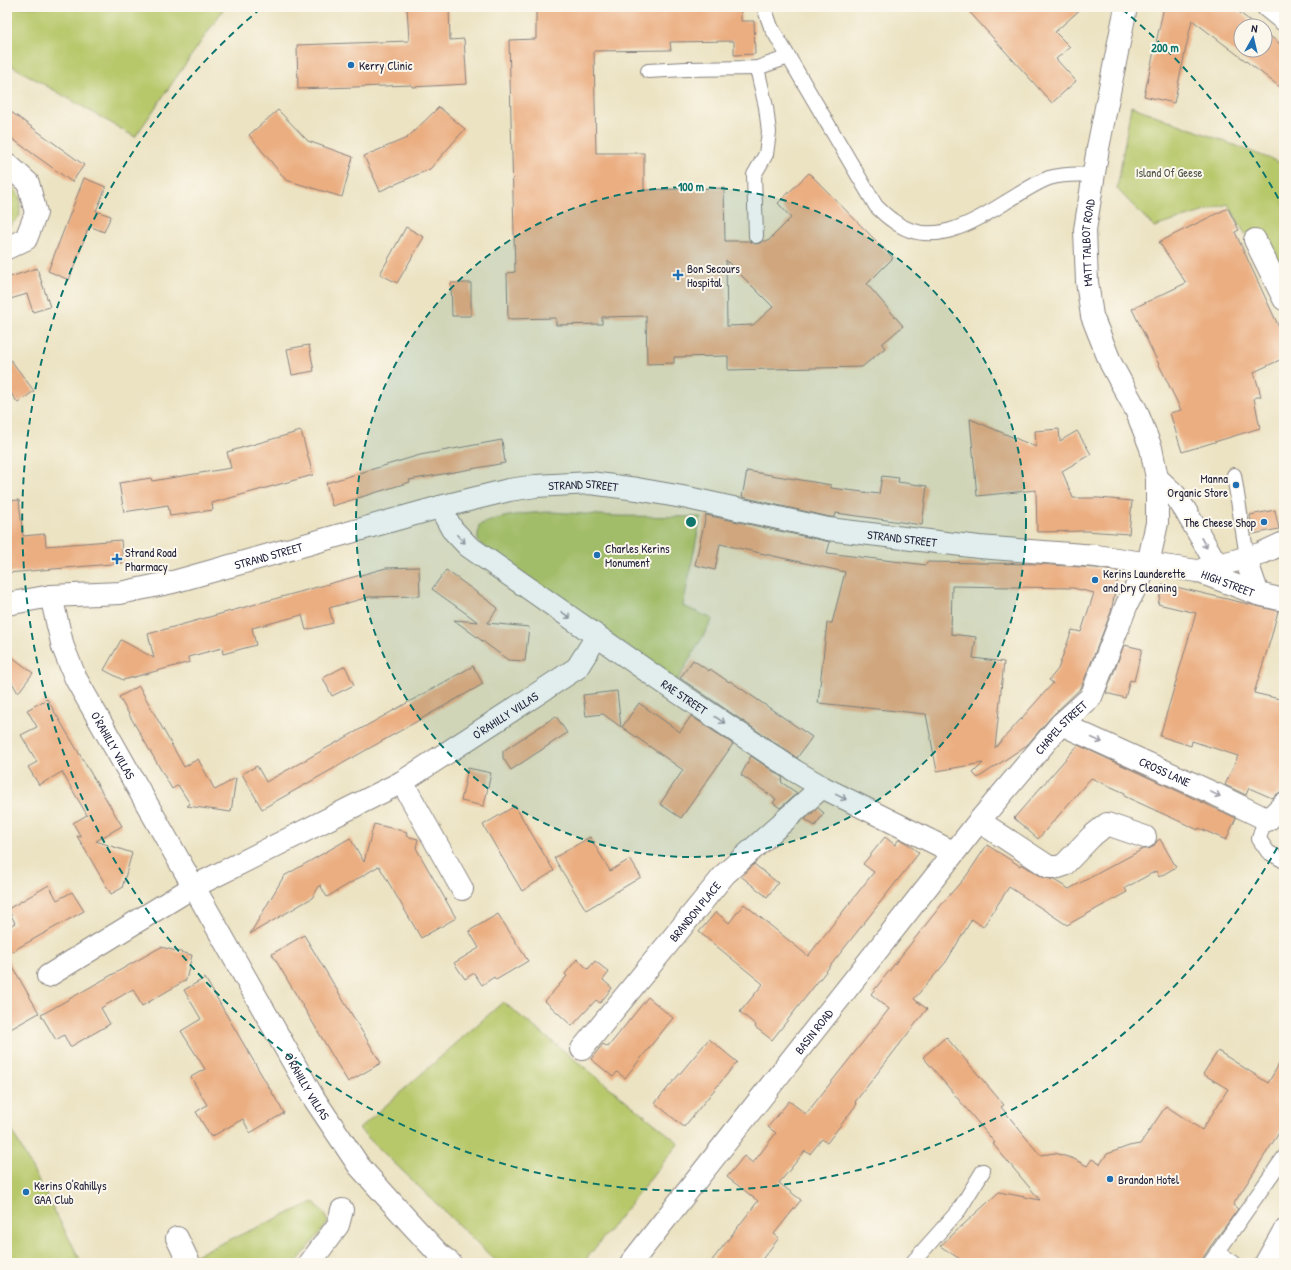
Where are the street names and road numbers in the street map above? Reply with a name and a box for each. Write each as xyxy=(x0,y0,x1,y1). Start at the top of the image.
street label: MATT TALBOT ROAD xyxy=(1076,197,1098,288)
street label: STRAND STREET xyxy=(548,474,620,495)
street label: STRAND STREET xyxy=(866,525,938,550)
street label: STRAND STREET xyxy=(232,537,305,573)
street label: HIGH STREET xyxy=(1199,565,1257,601)
street label: RAE STREET xyxy=(658,675,711,718)
street label: O'RAHILLY VILLAS xyxy=(469,687,542,743)
street label: CHAPEL STREET xyxy=(1031,696,1091,758)
street label: O'RAHILLY VILLAS xyxy=(88,708,140,783)
street label: CROSS LANE xyxy=(1136,752,1194,790)
street label: BRANDON PLACE xyxy=(665,877,725,945)
street label: BASIN ROAD xyxy=(790,1005,837,1057)
street label: O'RAHILLY VILLAS xyxy=(281,1049,334,1123)

